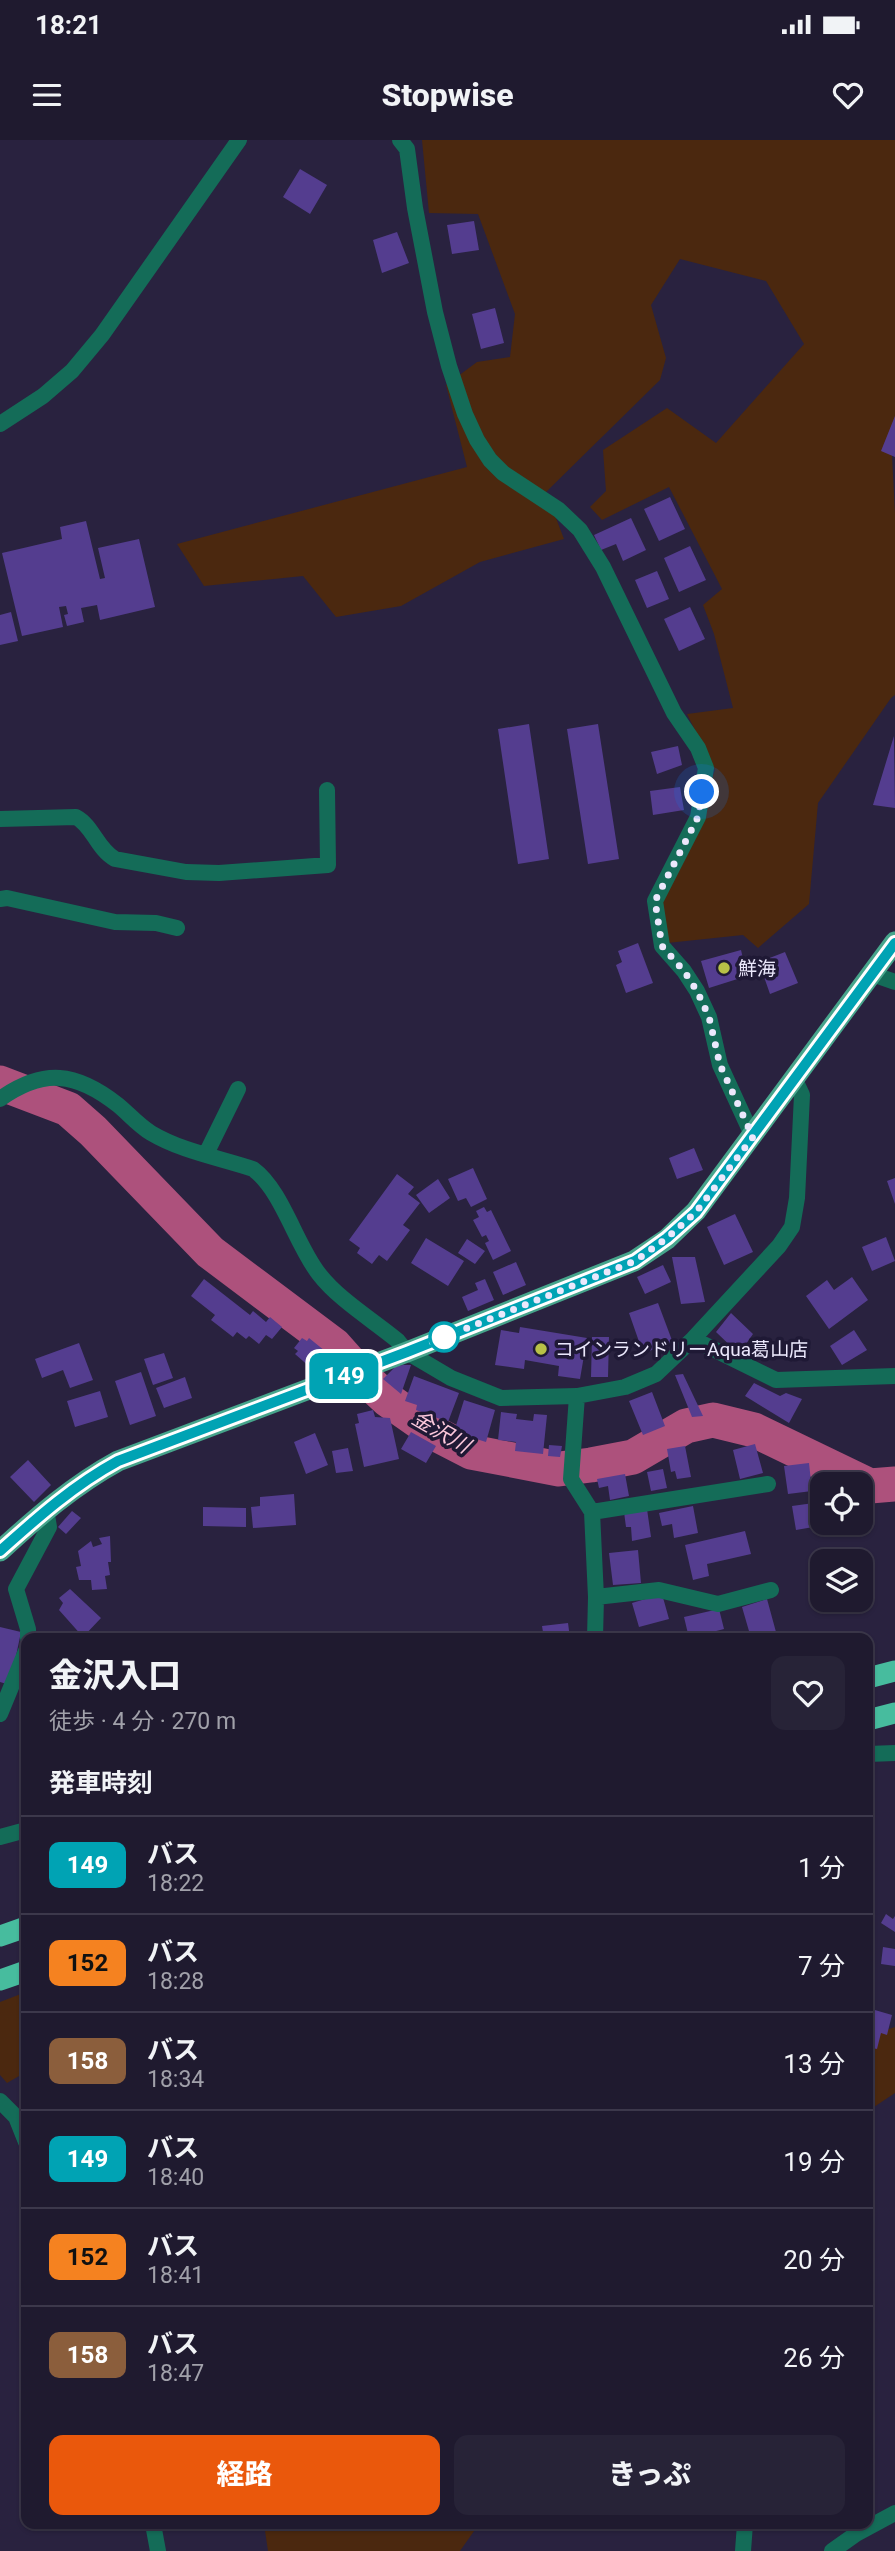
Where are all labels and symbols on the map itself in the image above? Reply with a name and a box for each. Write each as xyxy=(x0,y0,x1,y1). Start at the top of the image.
your location xyxy=(684,774,719,809)
place label: 鮮海 xyxy=(738,957,776,980)
marker: 鮮海 xyxy=(716,960,732,976)
unlabelled marker xyxy=(429,1322,459,1352)
place label: コインランドリーAqua葛山店 xyxy=(555,1338,808,1361)
marker: コインランドリーAqua葛山店 xyxy=(533,1341,549,1357)
line badge: 149 xyxy=(304,1353,384,1399)
water label: 金沢川 xyxy=(408,1406,476,1459)

